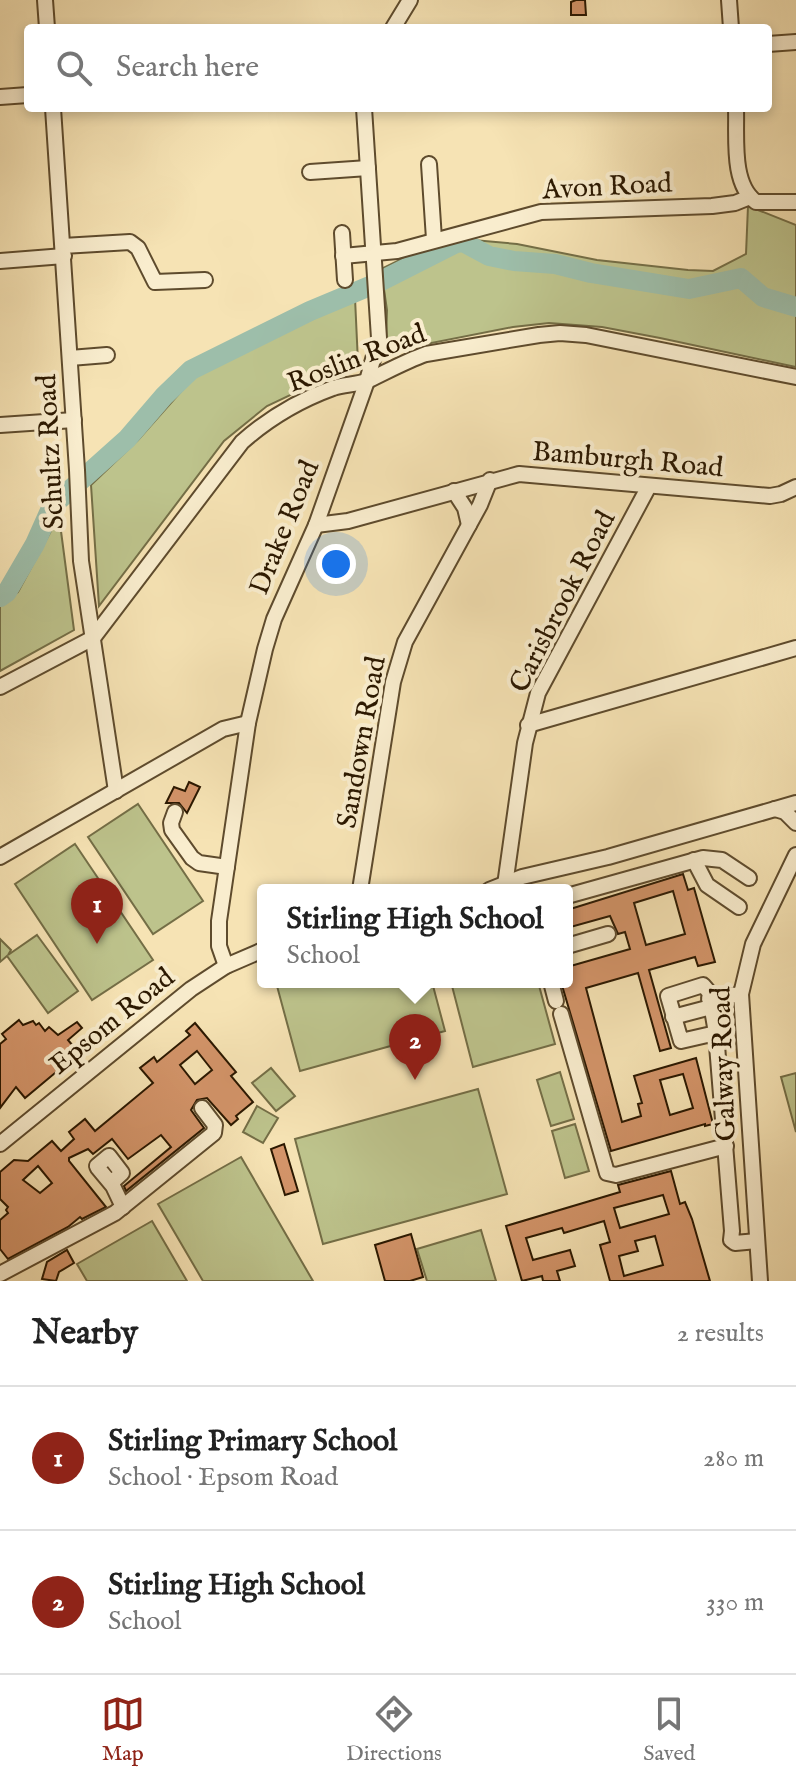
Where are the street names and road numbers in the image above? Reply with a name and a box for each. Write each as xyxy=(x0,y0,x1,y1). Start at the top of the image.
street label: Avon Road xyxy=(540,167,673,208)
street label: Roslin Road xyxy=(283,317,431,402)
street label: Schultz Road xyxy=(30,373,73,530)
street label: Bamburgh Road xyxy=(531,435,725,486)
street label: Drake Road xyxy=(243,456,328,600)
street label: Carisbrook Road xyxy=(502,505,624,699)
street label: Sandown Road xyxy=(330,654,395,831)
street label: Epsom Road xyxy=(43,961,182,1083)
street label: Galway Road xyxy=(704,986,745,1142)

